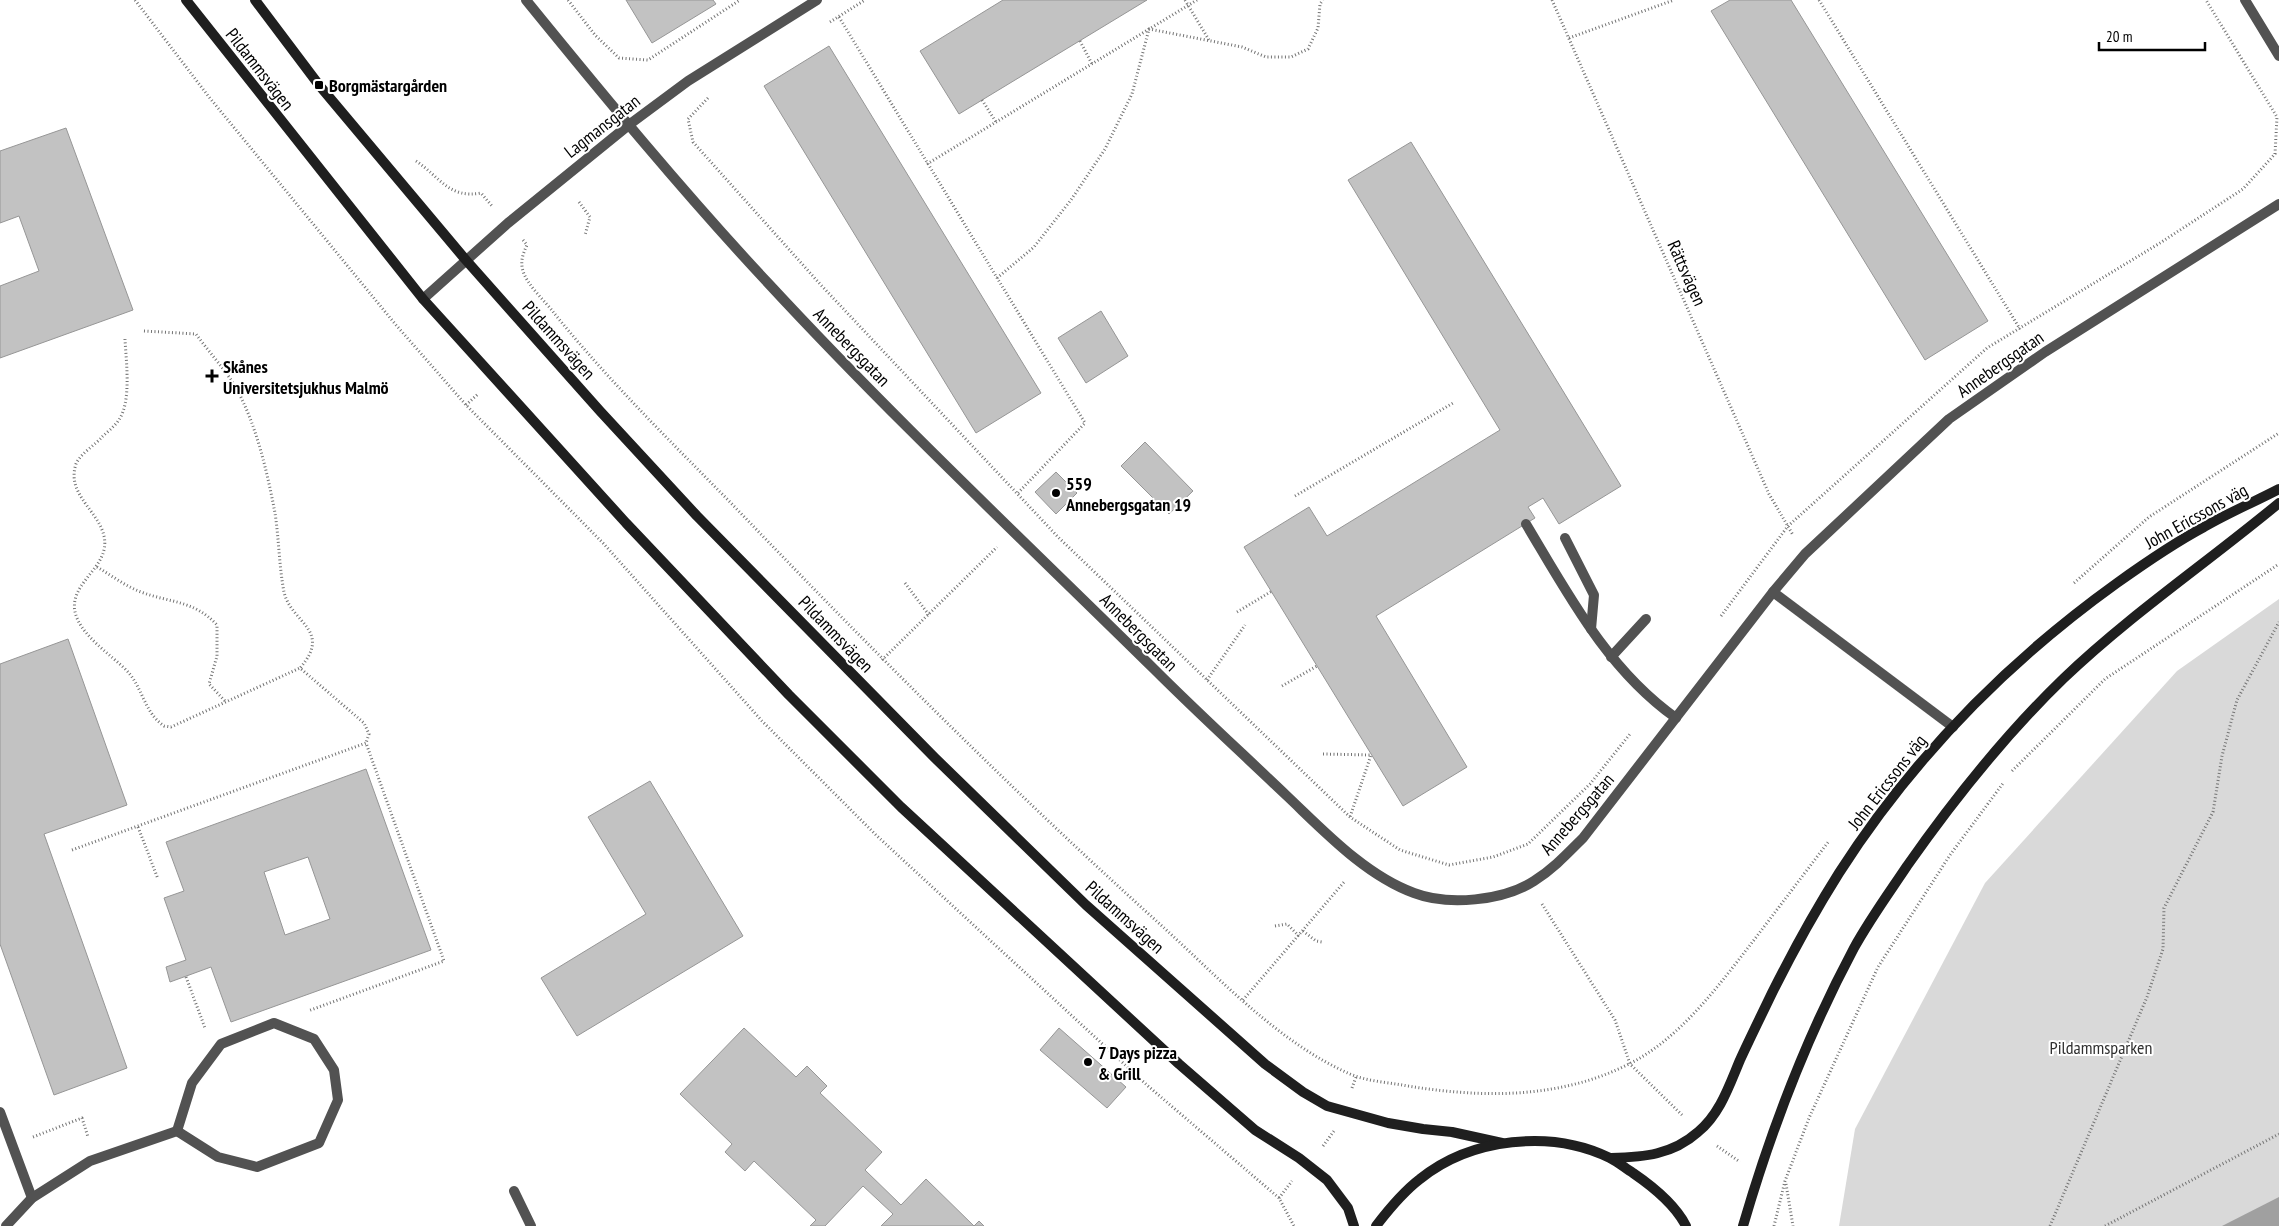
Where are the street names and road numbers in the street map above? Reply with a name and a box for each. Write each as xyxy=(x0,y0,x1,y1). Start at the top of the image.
street label: Pildammsvägen xyxy=(221,23,299,115)
street label: Lagmansgatan xyxy=(559,89,645,163)
street label: Rättsvägen xyxy=(1662,237,1712,309)
street label: Pildammsvägen xyxy=(518,296,600,384)
street label: Annebergsgatan xyxy=(809,303,895,391)
street label: Annebergsgatan xyxy=(1952,326,2048,402)
street label: John Ericssons väg xyxy=(2140,478,2252,554)
street label: Annebergsgatan xyxy=(1095,588,1183,676)
street label: Pildammsvägen xyxy=(794,591,878,677)
street label: John Ericssons väg xyxy=(1842,730,1931,835)
street label: Annebergsgatan xyxy=(1535,768,1619,860)
street label: Pildammsvägen xyxy=(1081,876,1169,958)

